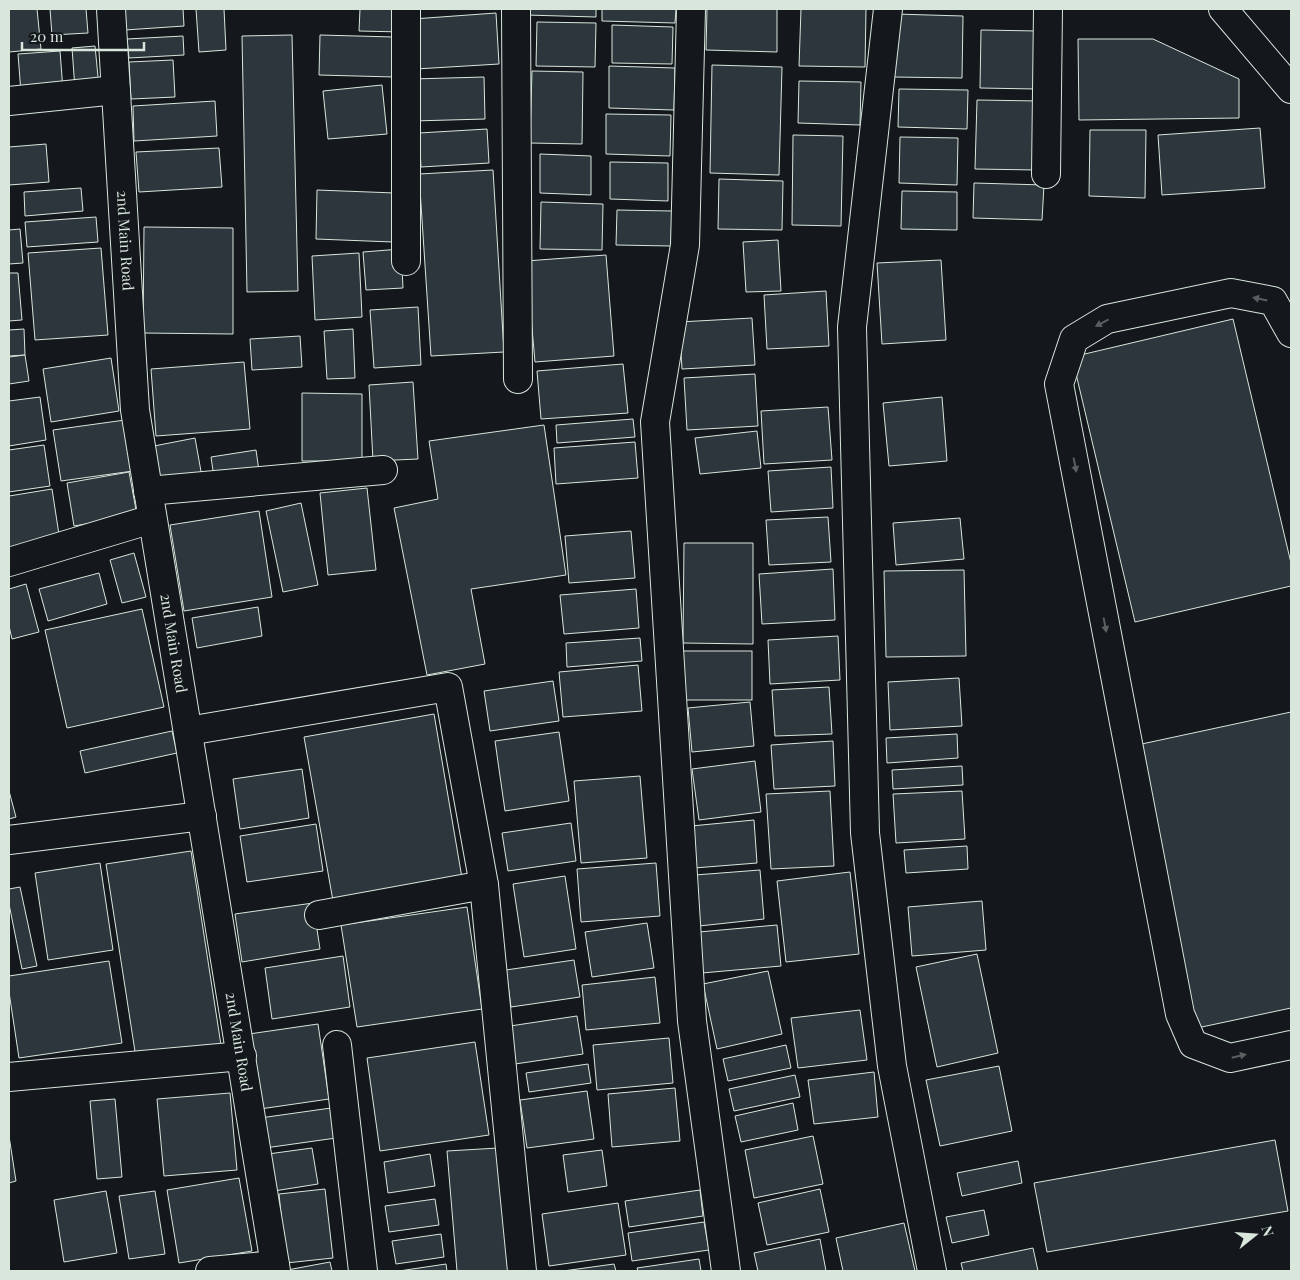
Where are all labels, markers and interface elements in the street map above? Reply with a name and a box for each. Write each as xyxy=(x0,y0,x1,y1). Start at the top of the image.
scale bar xyxy=(22,20,145,52)
text: 20 m xyxy=(30,26,64,46)
street label: 2nd Main Road xyxy=(113,190,139,292)
one-way arrow xyxy=(1253,295,1268,303)
one-way arrow xyxy=(1095,319,1110,327)
one-way arrow xyxy=(1071,457,1079,473)
street label: 2nd Main Road xyxy=(156,592,192,694)
one-way arrow xyxy=(1102,617,1110,633)
street label: 2nd Main Road xyxy=(221,991,257,1093)
one-way arrow xyxy=(1231,1052,1247,1060)
north arrow xyxy=(1230,1210,1280,1260)
text: N xyxy=(1257,1223,1278,1239)

